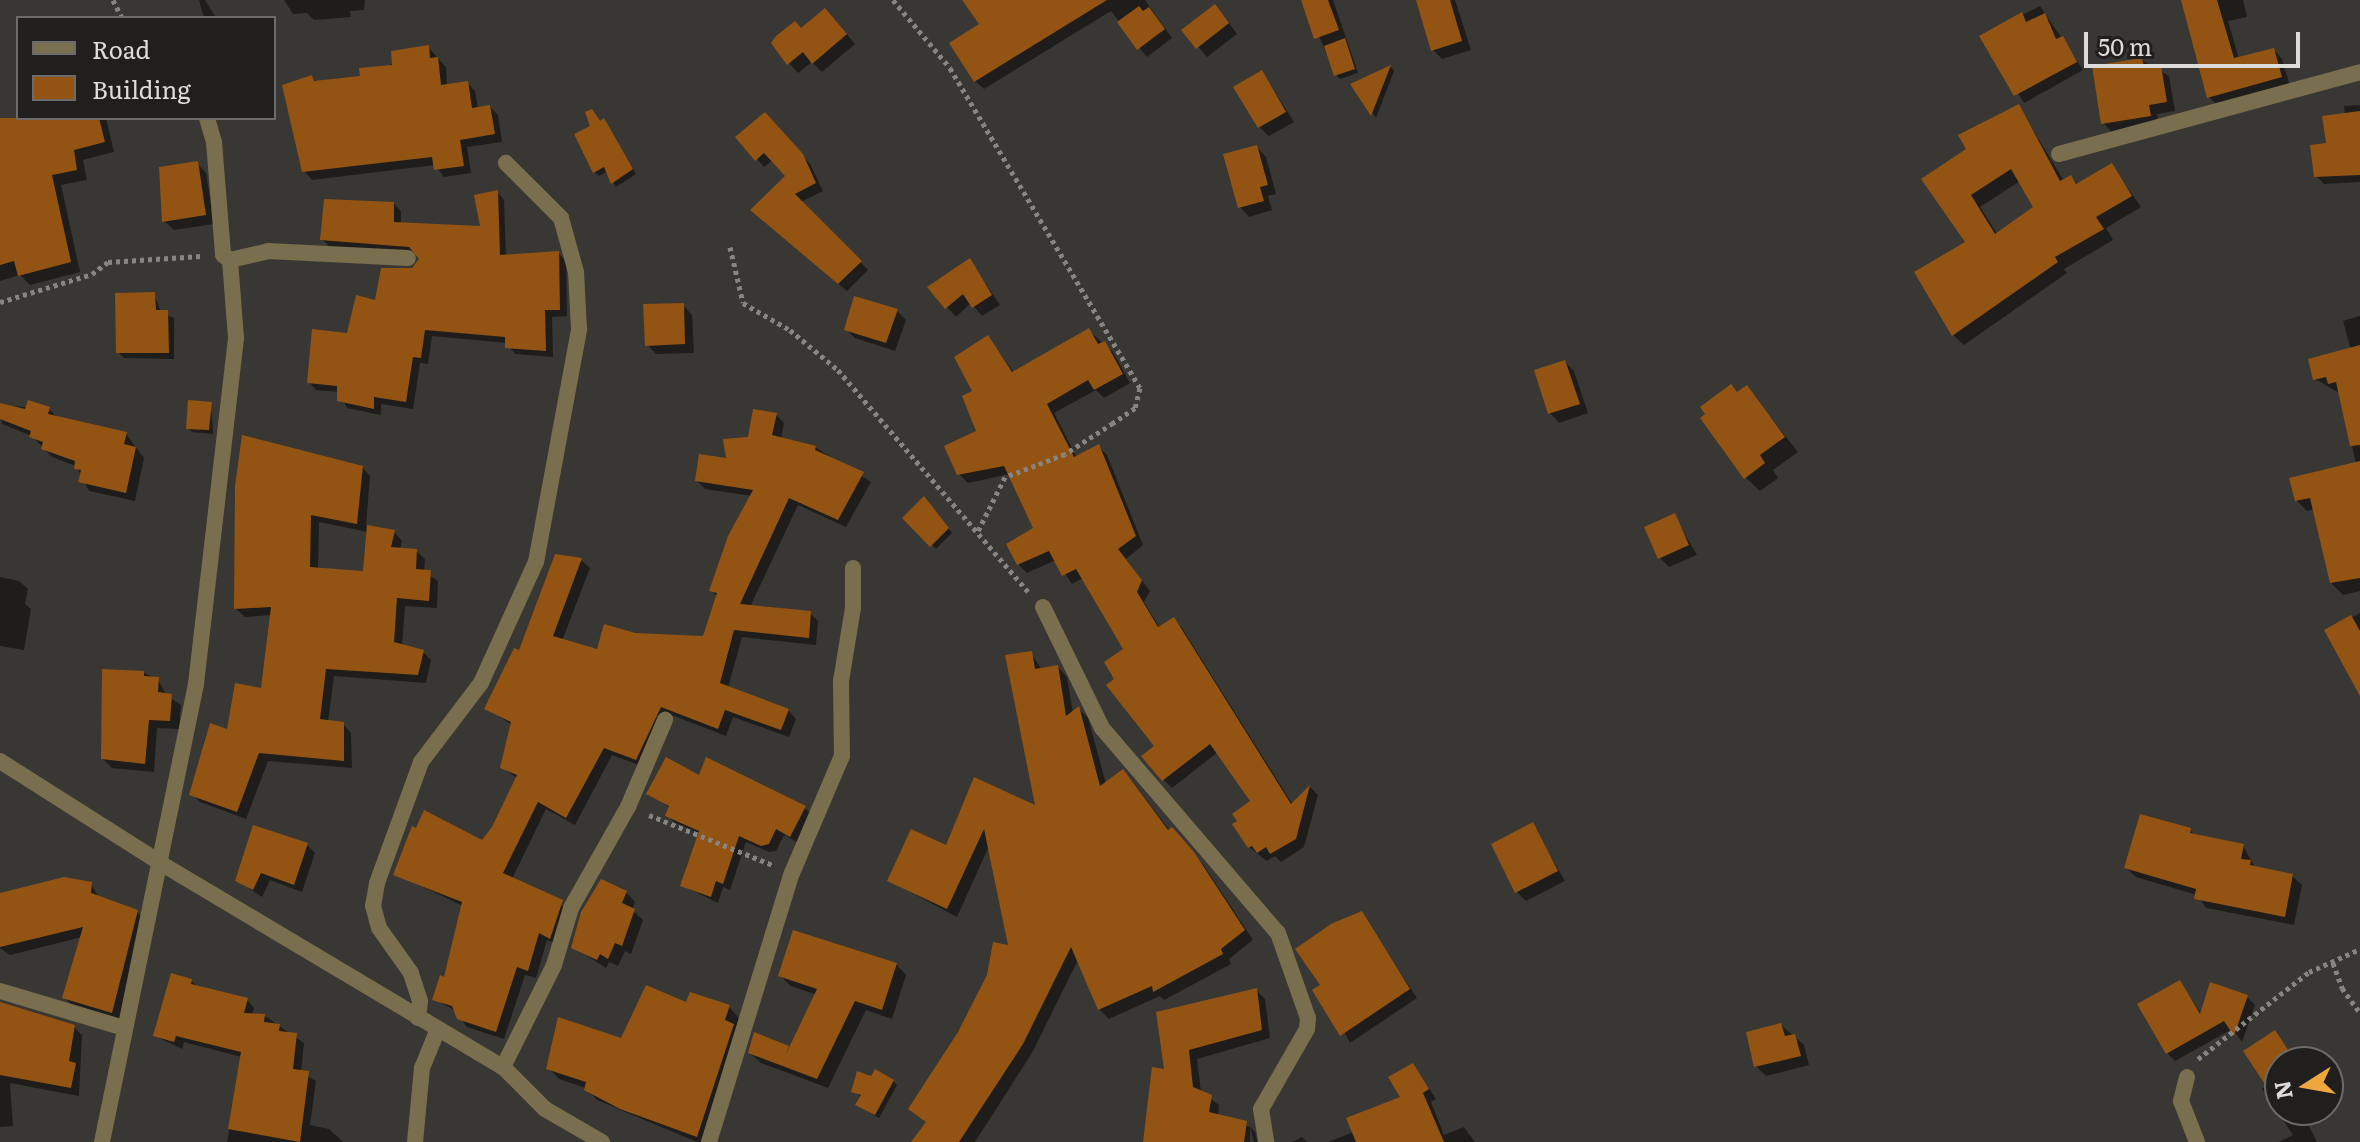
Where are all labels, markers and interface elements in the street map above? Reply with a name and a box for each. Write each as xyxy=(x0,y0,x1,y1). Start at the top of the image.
legend xyxy=(16,16,276,120)
scale bar xyxy=(2088,16,2304,66)
text: 50 m xyxy=(2098,28,2152,63)
text: Road xyxy=(92,31,150,66)
text: Building xyxy=(92,71,191,106)
north arrow xyxy=(2264,1046,2344,1126)
text: N xyxy=(2264,1078,2300,1103)

